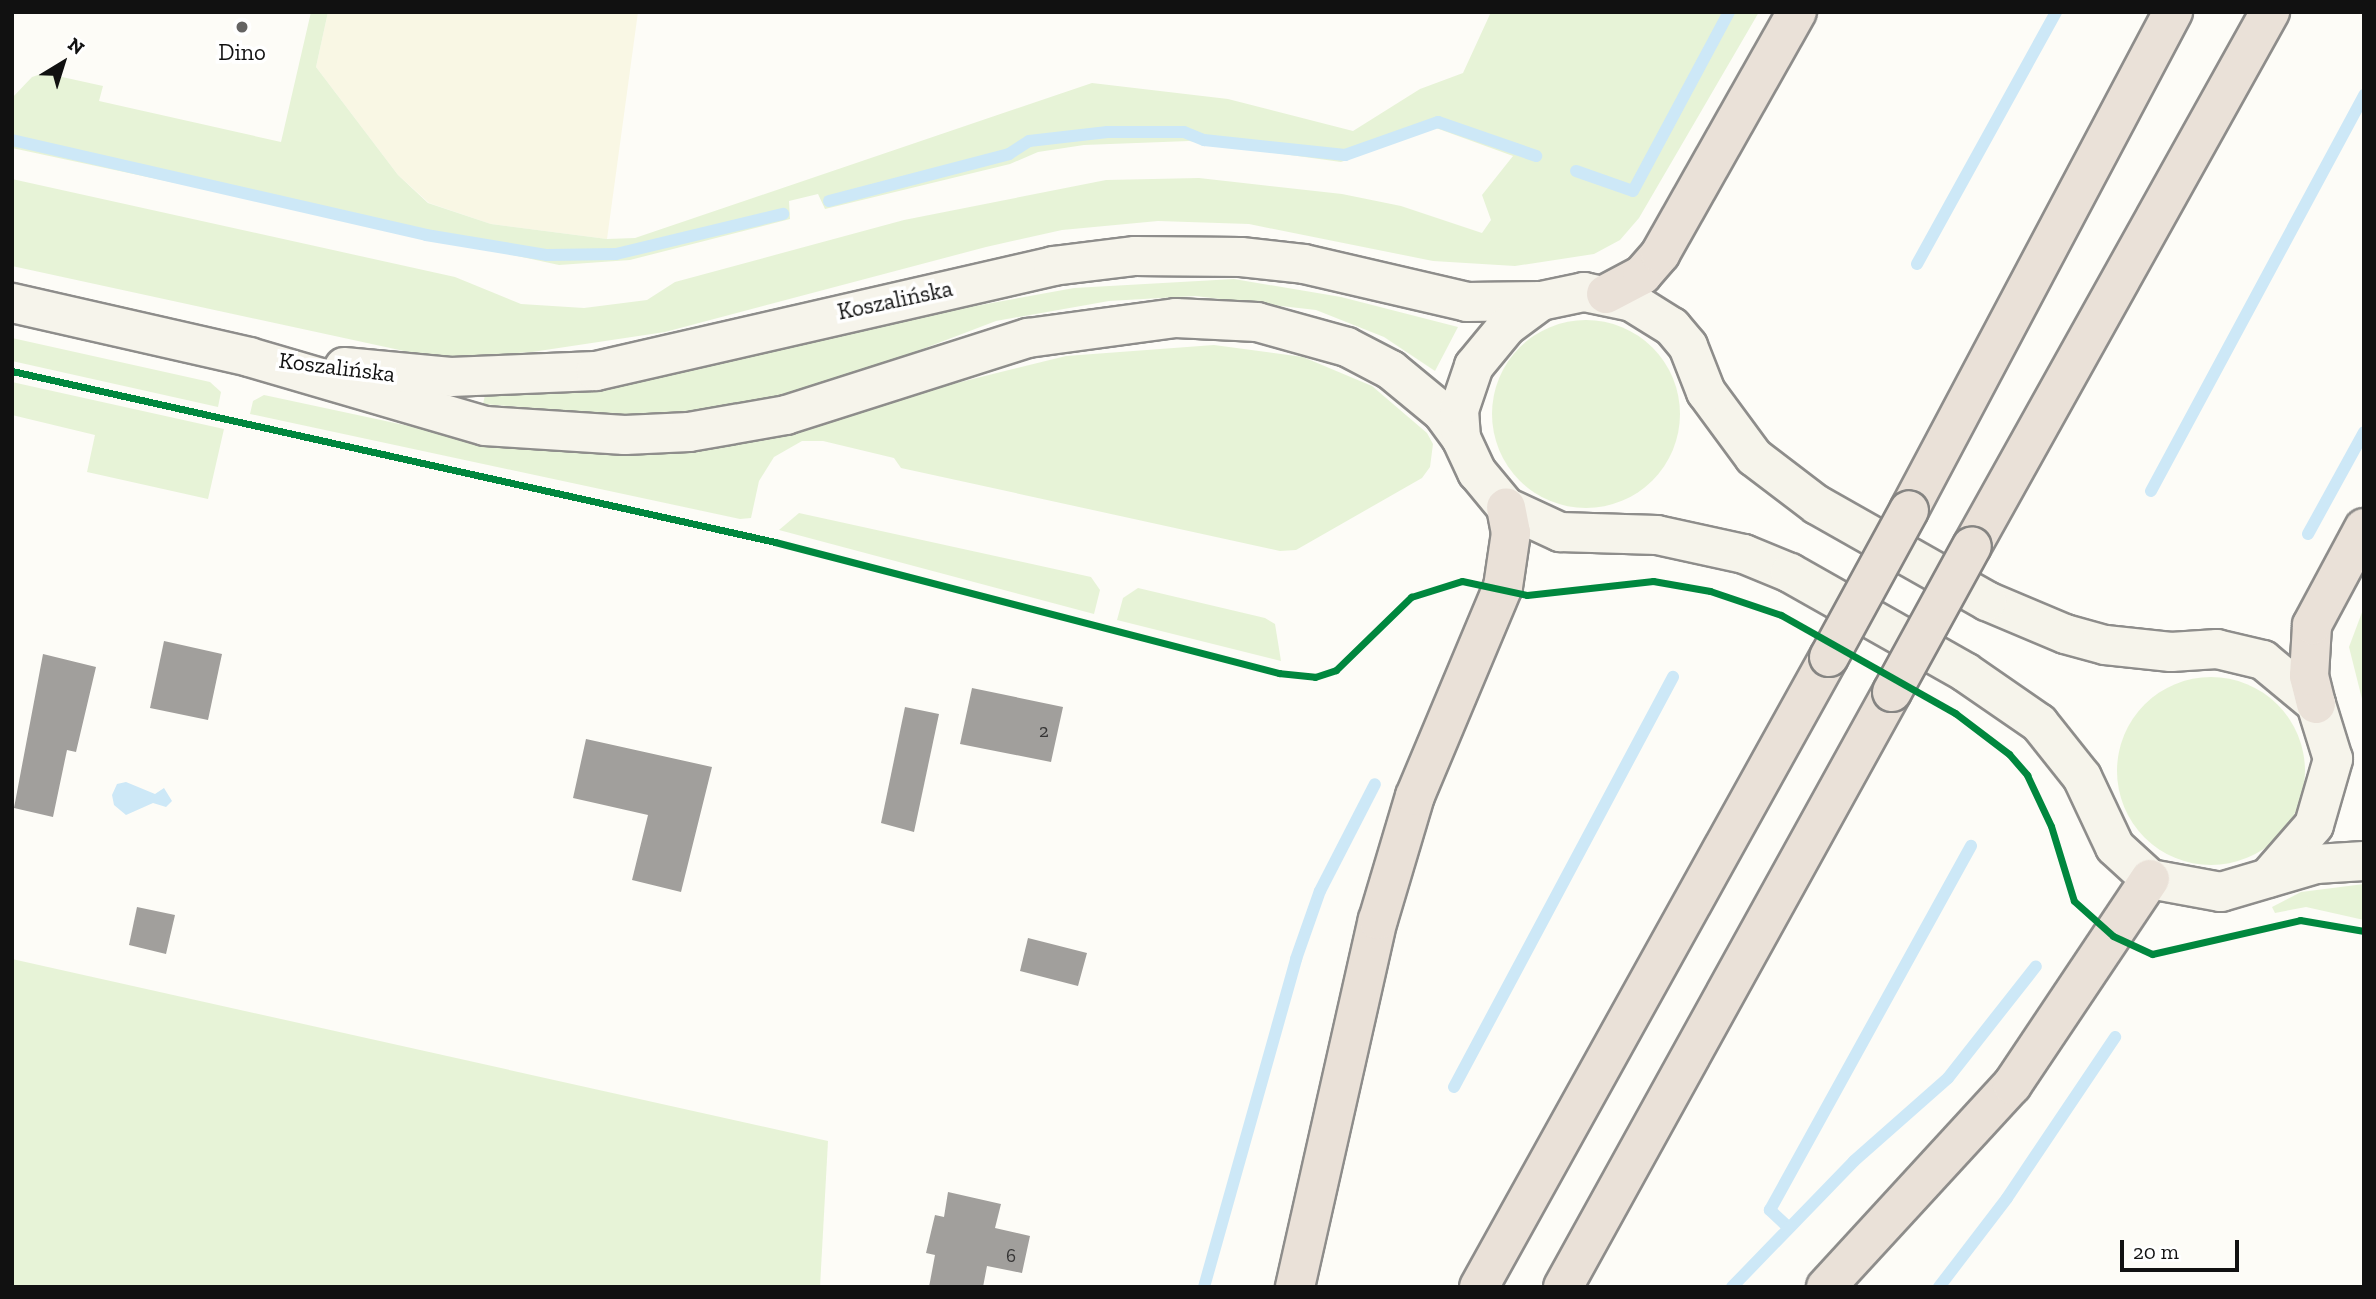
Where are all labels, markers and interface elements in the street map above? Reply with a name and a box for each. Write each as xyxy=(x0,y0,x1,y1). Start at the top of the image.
marker: Dino xyxy=(234,19,250,35)
north arrow xyxy=(28,28,98,98)
text: N xyxy=(63,33,89,60)
place label: Dino xyxy=(218,38,266,66)
street label: Koszalińska xyxy=(835,274,955,326)
street label: Koszalińska xyxy=(277,346,397,388)
house number: 2 xyxy=(1039,720,1049,742)
scale bar xyxy=(2124,1226,2243,1270)
text: 20 m xyxy=(2133,1239,2179,1264)
house number: 6 xyxy=(1006,1245,1016,1267)

